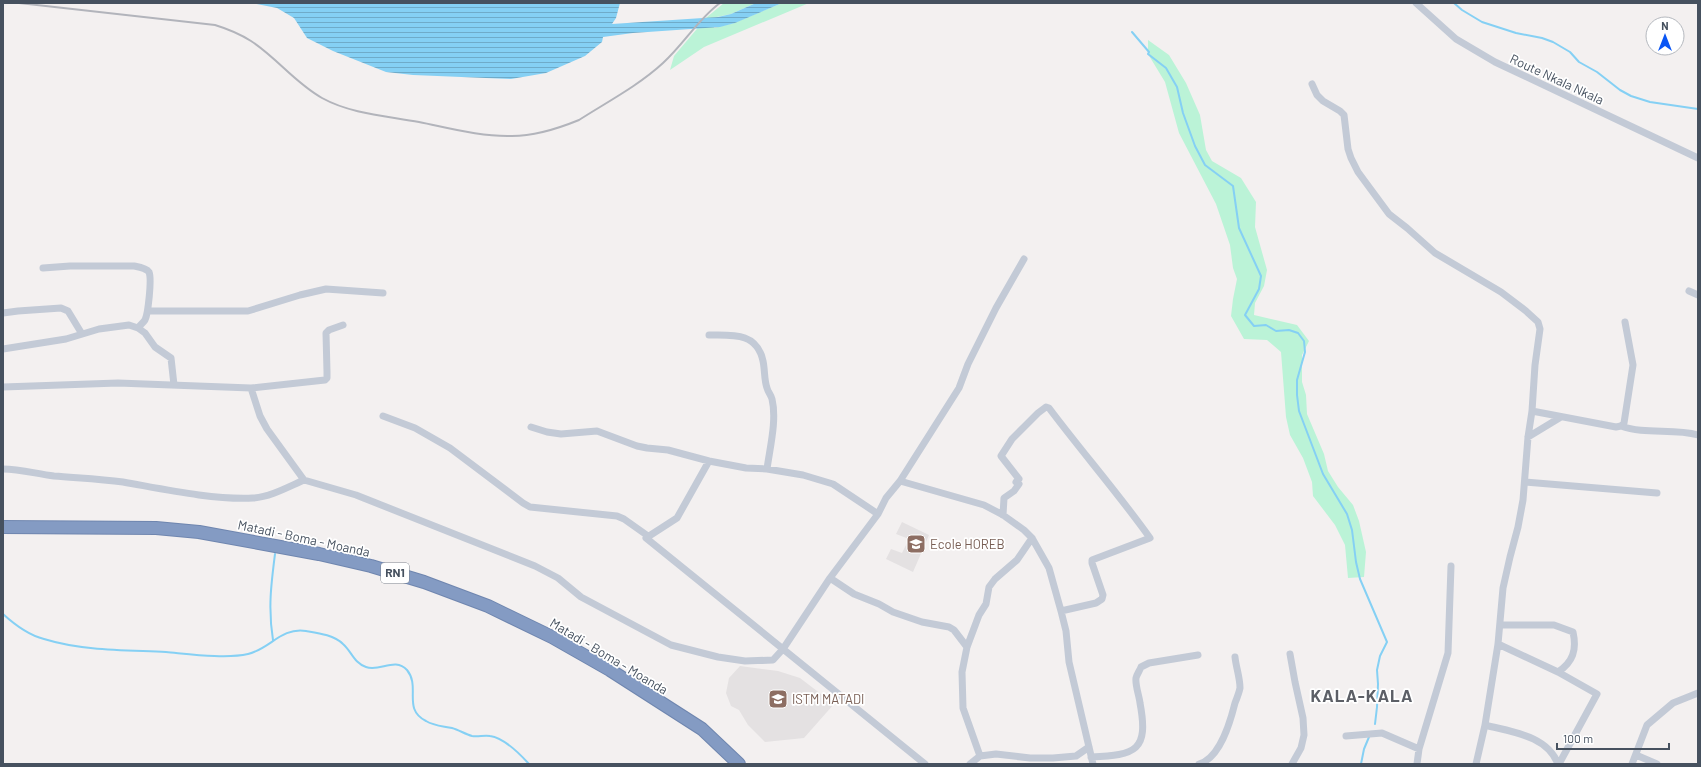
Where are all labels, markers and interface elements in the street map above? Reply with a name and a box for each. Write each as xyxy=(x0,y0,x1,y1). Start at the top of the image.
north arrow xyxy=(1645,16,1685,56)
text: N xyxy=(1661,19,1669,32)
street label: Route Nkala Nkala xyxy=(1508,50,1606,108)
street label: Matadi - Boma - Moanda xyxy=(236,516,372,560)
school or university icon: Ecole HOREB xyxy=(905,533,927,555)
place label: Ecole HOREB xyxy=(930,536,1005,552)
road number: RN1 xyxy=(381,563,409,583)
street label: Matadi - Boma - Moanda xyxy=(547,614,671,698)
district label: KALA-KALA xyxy=(1311,685,1413,705)
school or university icon: ISTM MATADI xyxy=(767,688,789,710)
place label: ISTM MATADI xyxy=(792,691,864,707)
scale bar xyxy=(1557,725,1669,751)
text: 100 m xyxy=(1563,731,1593,745)

